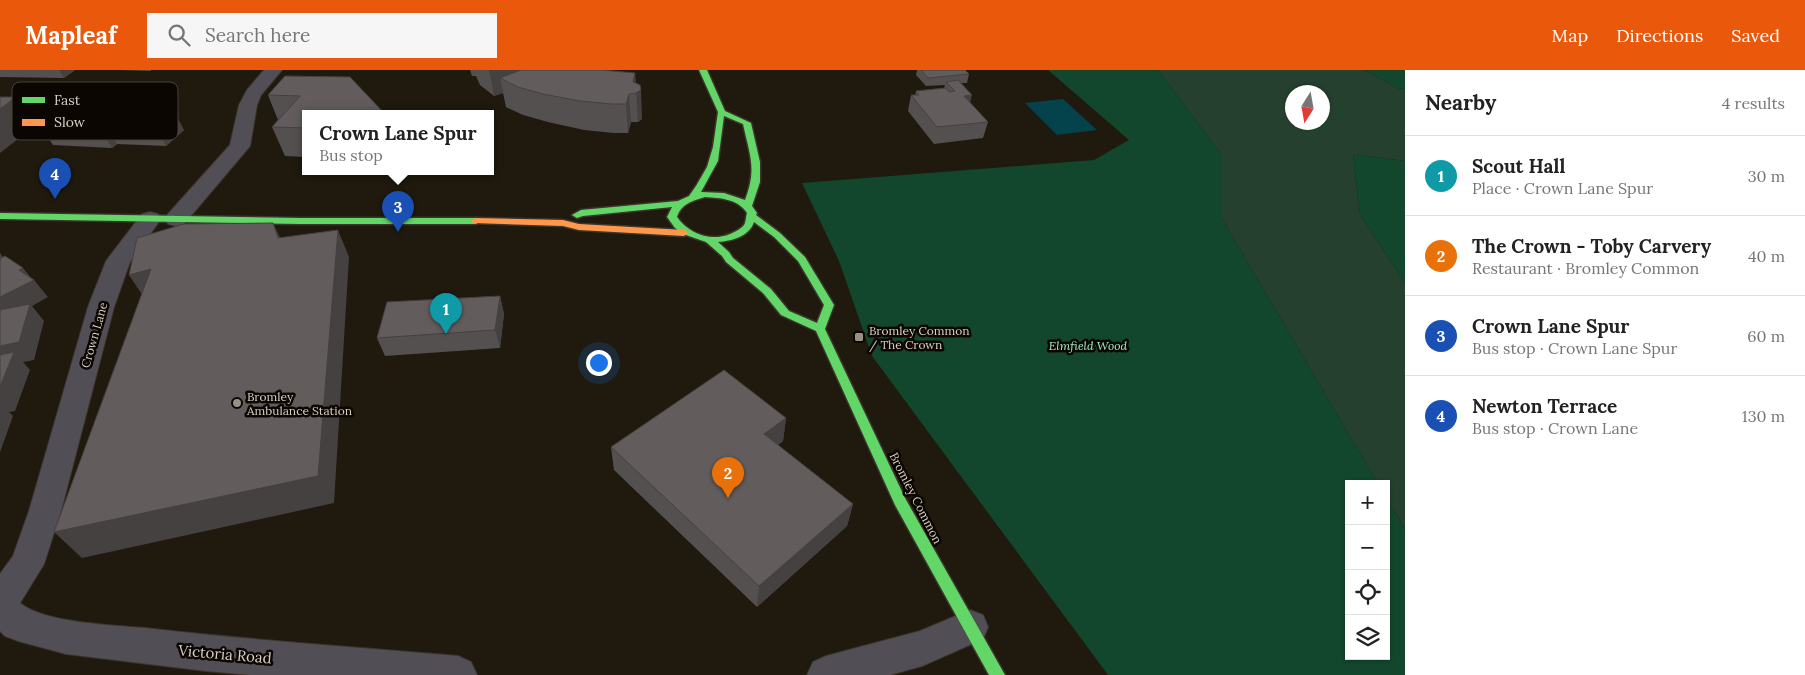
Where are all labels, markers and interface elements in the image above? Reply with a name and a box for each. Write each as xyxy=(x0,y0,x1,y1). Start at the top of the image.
search box xyxy=(147,13,497,58)
text: Mapleaf xyxy=(25,20,117,51)
icon: search xyxy=(165,21,193,49)
text: Search here xyxy=(205,23,310,47)
text: Map xyxy=(1552,24,1588,47)
text: Directions xyxy=(1616,24,1703,47)
text: Saved xyxy=(1731,24,1780,47)
legend xyxy=(12,82,178,140)
north arrow xyxy=(1285,85,1330,130)
text: Nearby xyxy=(1425,89,1496,116)
text: Fast xyxy=(54,91,81,109)
text: 4 results xyxy=(1722,93,1785,113)
popup xyxy=(302,110,494,175)
text: Slow xyxy=(54,113,86,131)
text: Crown Lane Spur xyxy=(319,121,477,145)
text: Bus stop xyxy=(319,145,383,165)
text: Scout Hall xyxy=(1472,154,1565,178)
pin: 4 xyxy=(39,158,71,199)
text: 1 xyxy=(1438,166,1444,186)
text: 30 m xyxy=(1748,166,1785,186)
text: Place · Crown Lane Spur xyxy=(1472,178,1653,198)
pin: 3 xyxy=(382,191,414,232)
text: The Crown - Toby Carvery xyxy=(1472,234,1711,258)
text: 2 xyxy=(1437,246,1445,266)
text: 40 m xyxy=(1748,246,1785,266)
text: Restaurant · Bromley Common xyxy=(1472,258,1699,278)
pin: 1 xyxy=(430,293,462,334)
street label: Crown Lane xyxy=(77,300,111,370)
text: Crown Lane Spur xyxy=(1472,314,1629,338)
place label: Bromley Common / The Crown xyxy=(869,323,970,353)
text: 3 xyxy=(1437,326,1445,346)
text: 60 m xyxy=(1747,326,1785,346)
marker: Bromley Common / The Crown xyxy=(853,331,865,343)
park label: Elmfield Wood xyxy=(1049,338,1128,353)
text: Bus stop · Crown Lane Spur xyxy=(1472,338,1677,358)
your location xyxy=(586,350,612,376)
place label: Bromley Ambulance Station xyxy=(246,389,352,418)
text: Newton Terrace xyxy=(1472,394,1617,418)
marker: Bromley Ambulance Station xyxy=(231,397,243,409)
text: 4 xyxy=(1437,406,1445,426)
text: 130 m xyxy=(1742,406,1785,426)
text: Bus stop · Crown Lane xyxy=(1472,418,1638,438)
street label: Bromley Common xyxy=(886,450,946,546)
pin: 2 xyxy=(712,457,744,498)
map controls xyxy=(1345,480,1390,660)
button: + xyxy=(1345,480,1390,525)
button: − xyxy=(1345,525,1390,570)
button: locate xyxy=(1345,570,1390,615)
button: layers xyxy=(1345,615,1390,660)
street label: Victoria Road xyxy=(177,640,272,668)

